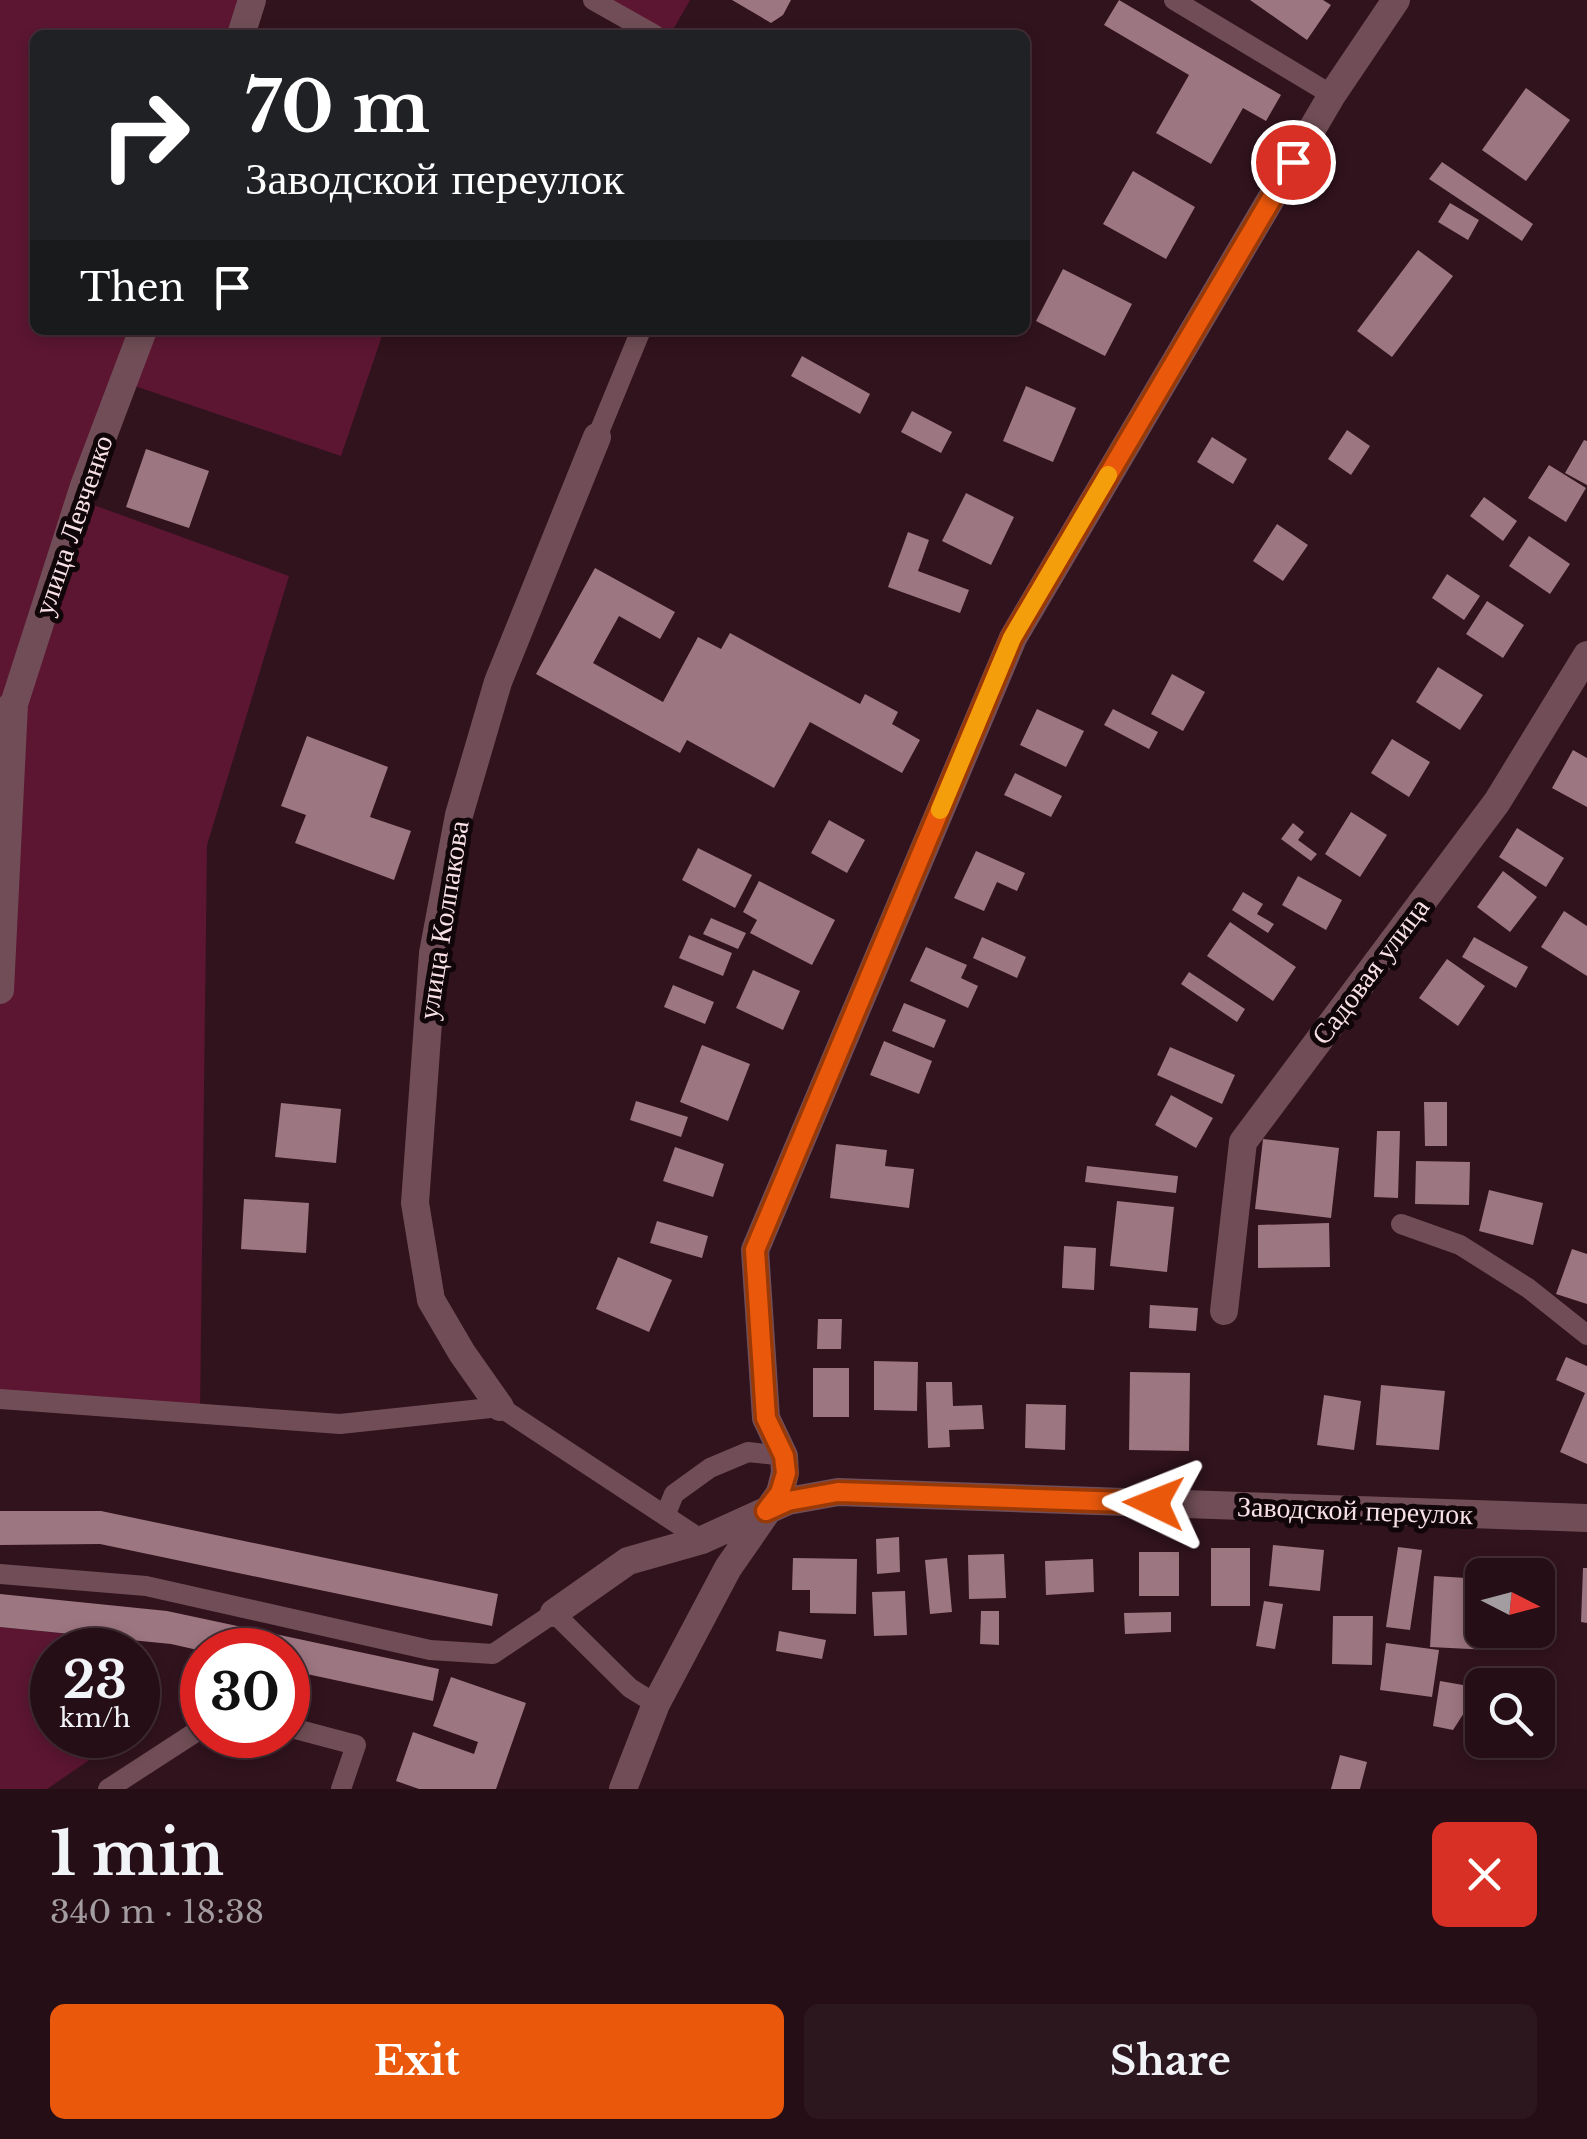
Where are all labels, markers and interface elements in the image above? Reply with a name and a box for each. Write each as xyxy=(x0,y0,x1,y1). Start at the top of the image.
text: 70 m xyxy=(245,64,430,151)
icon: right xyxy=(80,70,210,200)
pin xyxy=(1251,120,1336,205)
icon: arrive xyxy=(1266,135,1321,190)
text: Заводской переулок xyxy=(245,150,624,206)
icon: arrive xyxy=(205,260,260,315)
text: Then xyxy=(80,264,185,311)
street label: улица Левченко xyxy=(26,430,121,620)
street label: улица Колпакова xyxy=(410,818,477,1022)
street label: Садовая улица xyxy=(1304,891,1437,1052)
position arrow xyxy=(1102,1451,1206,1555)
street label: Заводской переулок xyxy=(1236,1489,1474,1532)
north arrow xyxy=(1465,1558,1555,1648)
map controls xyxy=(1465,1558,1555,1758)
speed limit sign: 30 xyxy=(180,1628,310,1758)
text: 23 xyxy=(63,1649,127,1712)
button: search xyxy=(1465,1668,1555,1758)
text: km/h xyxy=(60,1703,130,1734)
text: 1 min xyxy=(50,1817,224,1891)
button: close xyxy=(1432,1822,1537,1927)
text: 340 m · 18:38 xyxy=(50,1892,264,1932)
button: Exit xyxy=(50,2004,784,2119)
button: Share xyxy=(804,2004,1537,2119)

